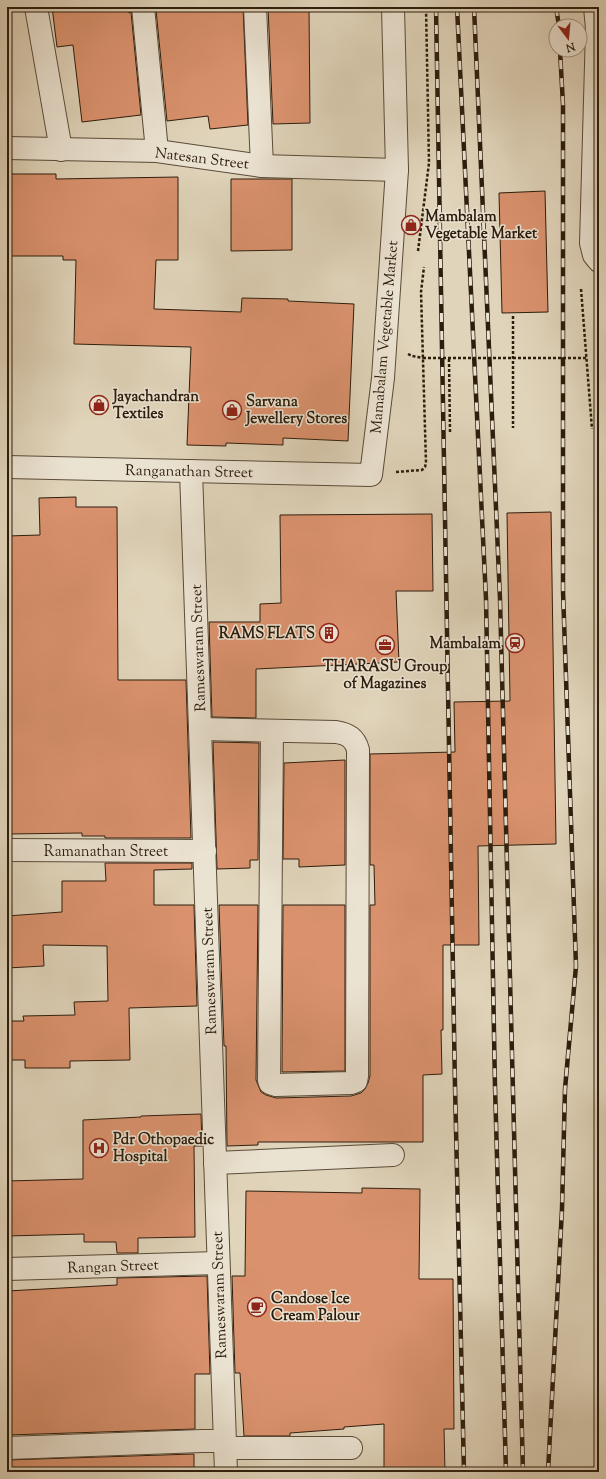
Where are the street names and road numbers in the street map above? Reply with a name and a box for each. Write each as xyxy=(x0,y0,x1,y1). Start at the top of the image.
street label: Natesan Street xyxy=(154,143,250,176)
street label: Mamabalam Vegetable Market xyxy=(367,240,404,435)
street label: Ranganathan Street xyxy=(125,461,253,484)
street label: Rameswaram Street xyxy=(187,584,212,712)
street label: Ramanathan Street xyxy=(44,842,168,863)
street label: Rameswaram Street xyxy=(198,907,223,1035)
street label: Rameswaram Street xyxy=(208,1231,233,1359)
street label: Rangan Street xyxy=(67,1255,159,1280)

